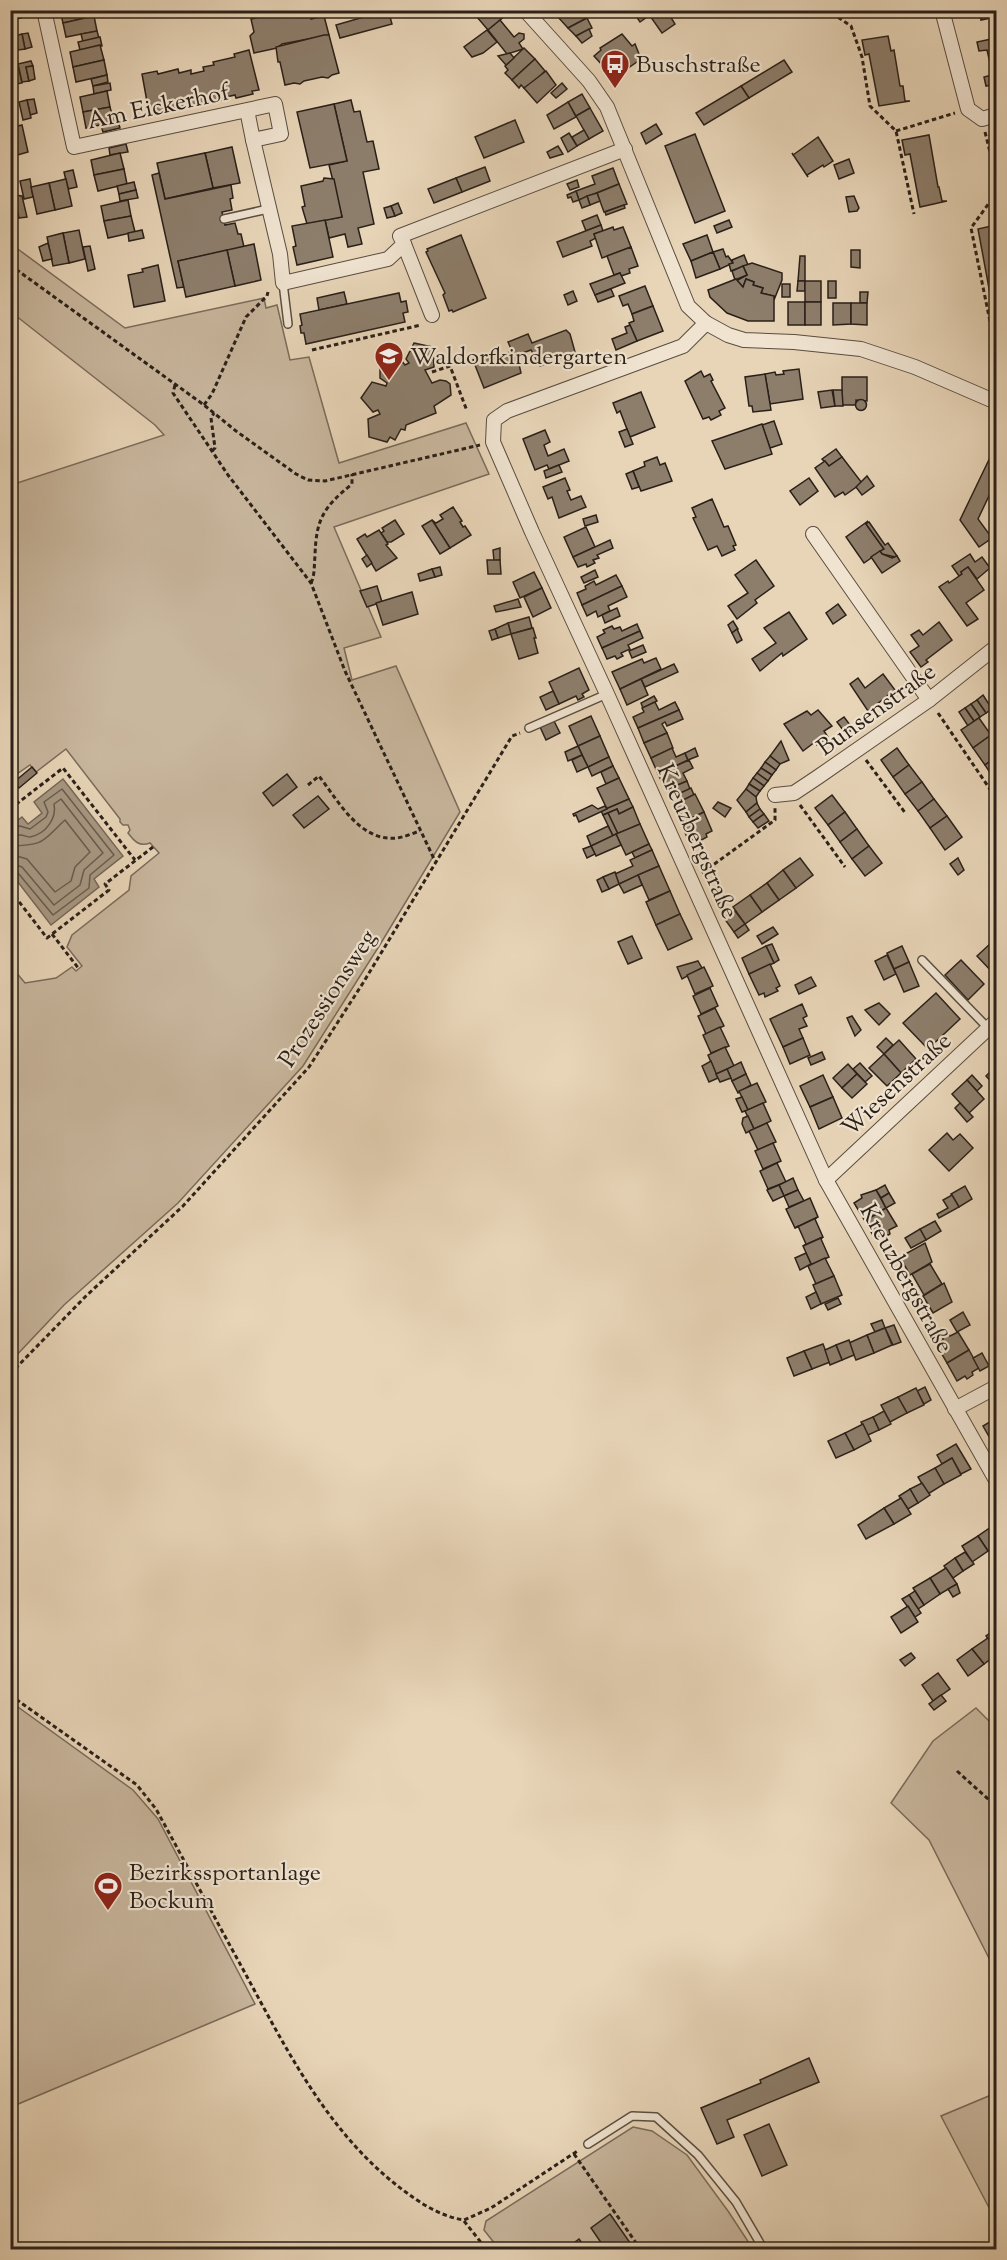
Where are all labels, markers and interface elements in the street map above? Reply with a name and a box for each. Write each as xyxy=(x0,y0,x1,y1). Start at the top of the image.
bus stop icon: Buschstraße xyxy=(599,48,631,90)
place label: Buschstraße xyxy=(636,49,761,83)
street label: Am Eickerhof xyxy=(84,76,234,140)
school or university icon: Waldorfkindergarten xyxy=(373,340,405,382)
place label: Waldorfkindergarten xyxy=(410,341,627,375)
street label: Bunsenstraße xyxy=(811,656,944,765)
street label: Kreuzbergstraße xyxy=(647,759,746,925)
street label: Prozessionsweg xyxy=(271,923,386,1075)
street label: Wiesenstraße xyxy=(835,1025,960,1145)
street label: Kreuzbergstraße xyxy=(850,1198,960,1360)
place label: Bezirkssportanlage Bockum xyxy=(129,1857,321,1919)
sports icon: Bezirkssportanlage Bockum xyxy=(92,1870,124,1912)

